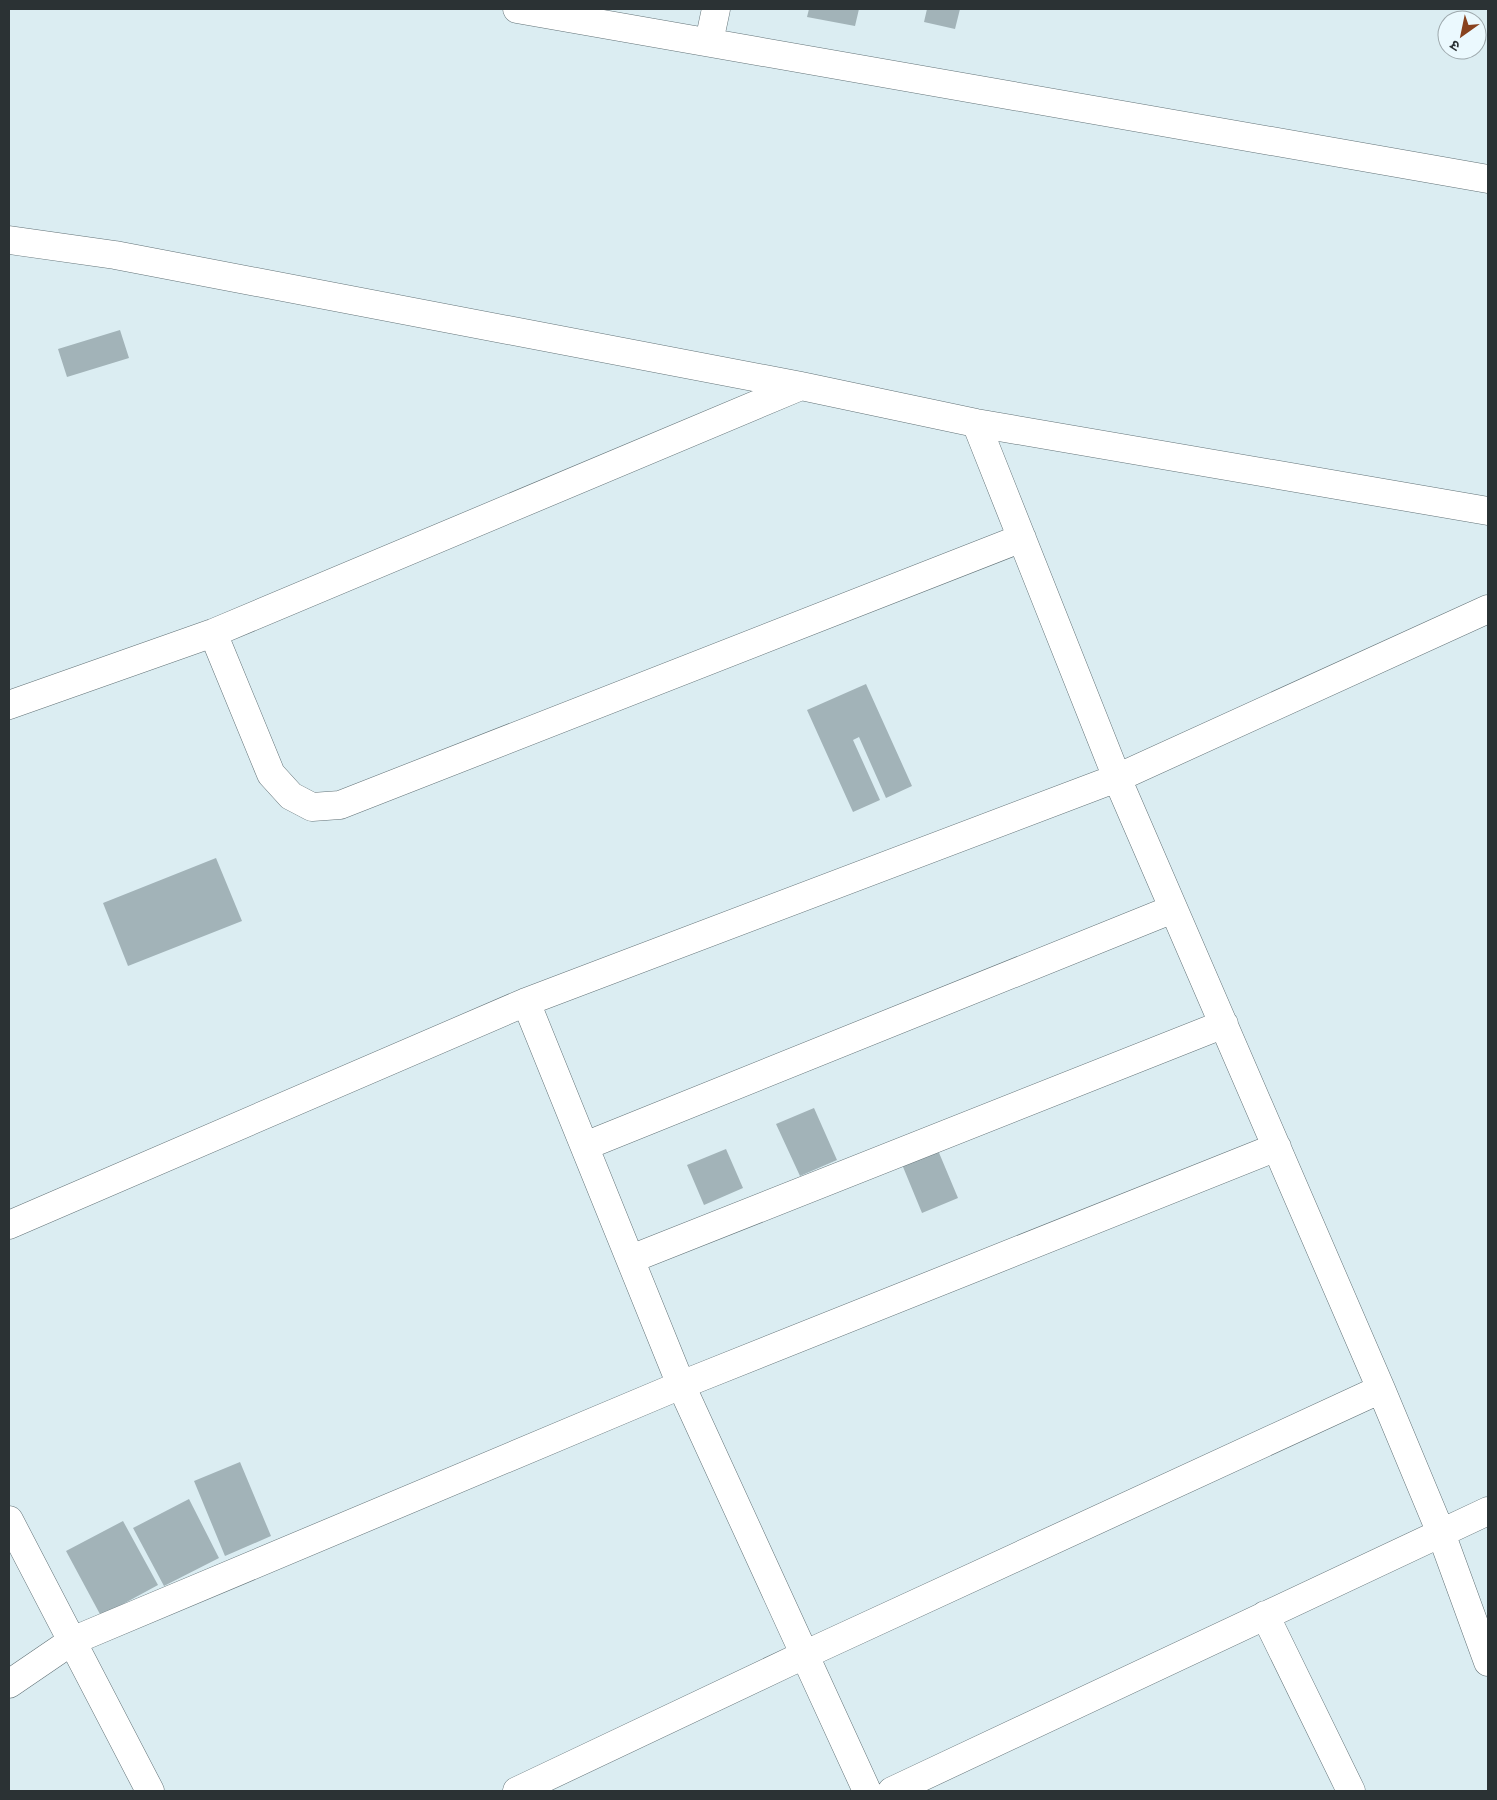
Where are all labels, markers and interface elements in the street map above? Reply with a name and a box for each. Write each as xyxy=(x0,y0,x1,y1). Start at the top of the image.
north arrow xyxy=(1437,10,1487,60)
text: उ xyxy=(1446,36,1463,56)

